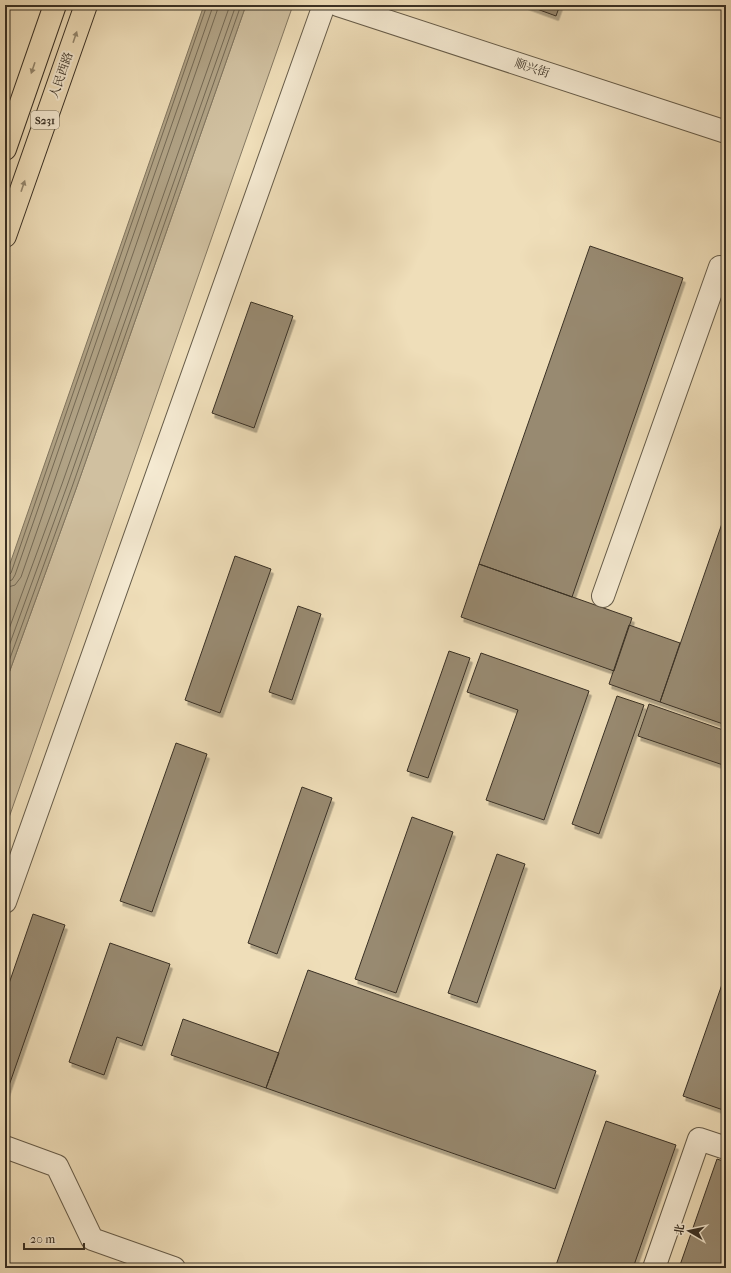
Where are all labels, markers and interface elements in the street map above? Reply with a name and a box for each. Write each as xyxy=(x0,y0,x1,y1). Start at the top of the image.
one-way arrow xyxy=(72,30,78,42)
street label: 人民西路 xyxy=(47,50,75,100)
street label: 顺兴街 xyxy=(513,56,552,81)
one-way arrow xyxy=(30,63,36,75)
road number: S231 xyxy=(31,111,59,129)
one-way arrow xyxy=(20,179,26,191)
north arrow xyxy=(669,1211,709,1251)
text: 北 xyxy=(672,1223,687,1236)
scale bar xyxy=(24,1225,84,1251)
text: 20 m xyxy=(30,1232,55,1246)

